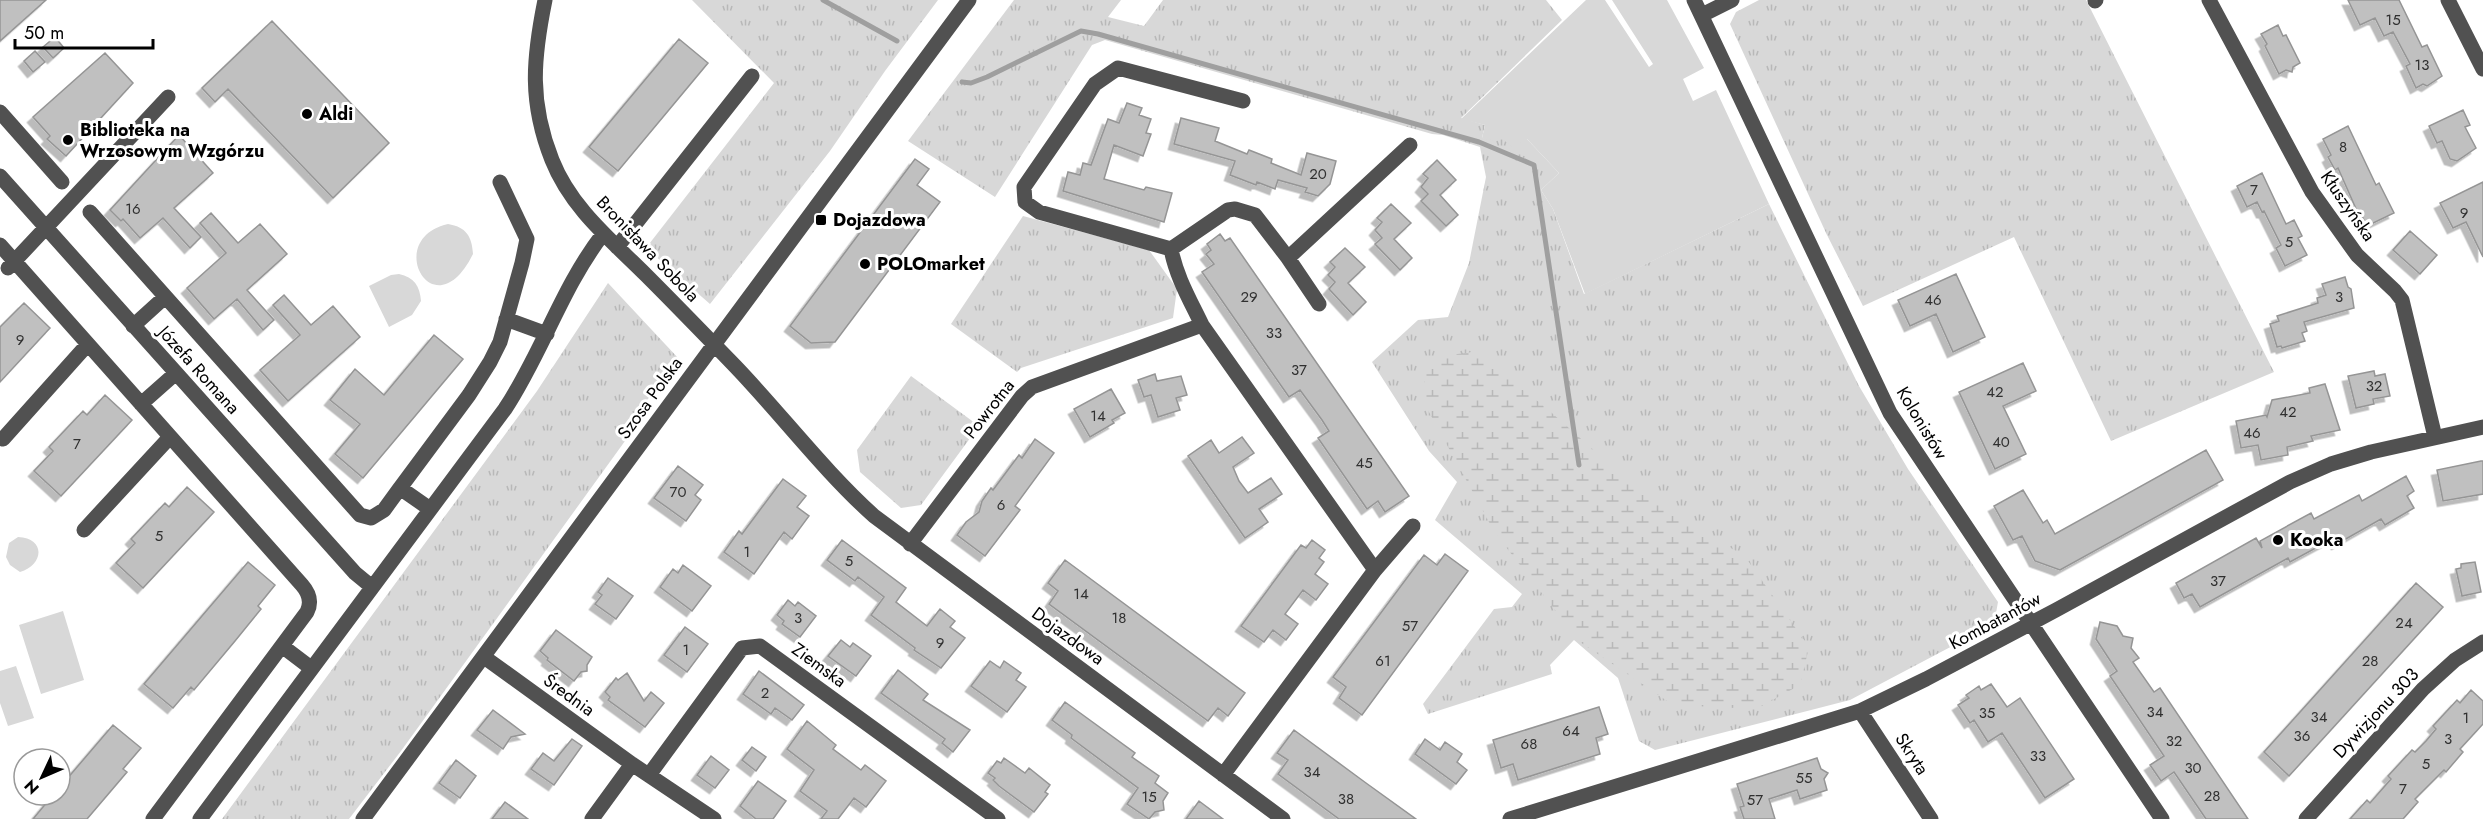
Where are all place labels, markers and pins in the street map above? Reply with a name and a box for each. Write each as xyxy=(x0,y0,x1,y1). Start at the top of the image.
place label: Aldi xyxy=(318,101,353,127)
marker: Aldi xyxy=(300,107,314,121)
place label: Biblioteka na Wrzosowym Wzgórzu xyxy=(80,117,264,164)
marker: Biblioteka na Wrzosowym Wzgórzu xyxy=(61,133,75,147)
place label: Dojazdowa xyxy=(833,207,926,233)
marker: Dojazdowa xyxy=(814,213,828,227)
place label: POLOmarket xyxy=(877,251,985,277)
marker: POLOmarket xyxy=(858,257,872,271)
place label: Kooka xyxy=(2290,527,2343,553)
marker: Kooka xyxy=(2271,533,2285,547)

